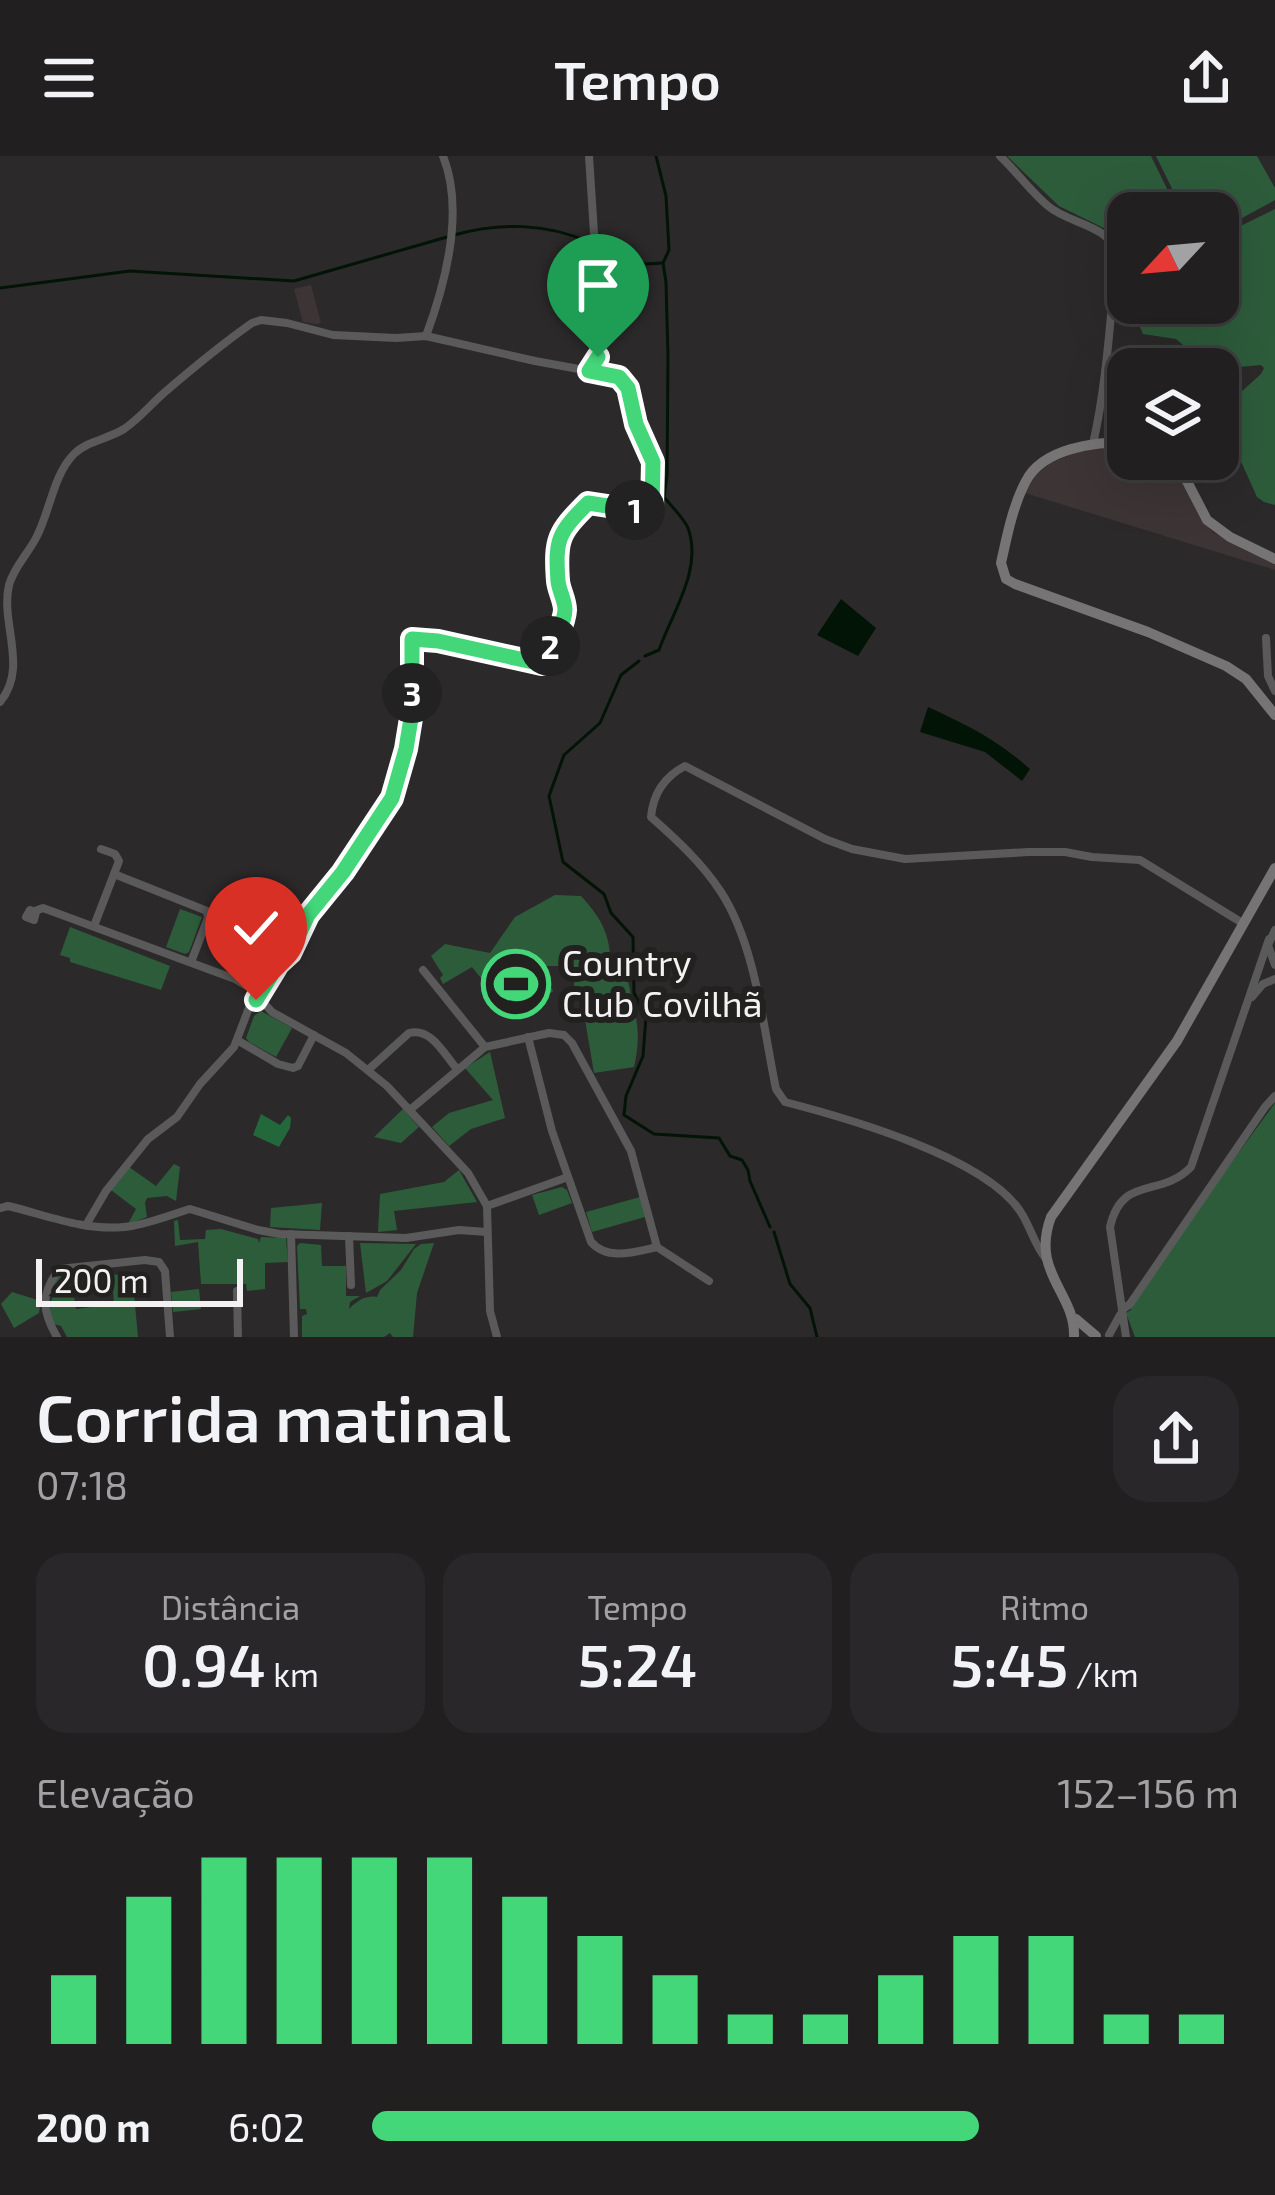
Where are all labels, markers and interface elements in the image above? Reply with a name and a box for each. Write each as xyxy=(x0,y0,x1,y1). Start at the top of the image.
icon: menu xyxy=(36,45,102,111)
icon: share xyxy=(1173,45,1239,111)
text: Tempo xyxy=(554,46,721,111)
north arrow xyxy=(1107,192,1239,324)
map controls xyxy=(1107,192,1239,480)
pin xyxy=(547,234,649,357)
icon: arrive xyxy=(565,252,631,318)
button: layers xyxy=(1107,348,1239,480)
pin: 1 xyxy=(605,480,665,540)
text: 1 xyxy=(628,490,642,530)
pin: 2 xyxy=(520,616,580,676)
text: 2 xyxy=(540,626,560,666)
pin: 3 xyxy=(382,663,442,723)
text: 3 xyxy=(403,673,421,713)
pin xyxy=(205,877,307,1000)
icon: check xyxy=(223,895,289,961)
place label: Country Club Covilhã xyxy=(562,940,762,1024)
sports icon: Country Club Covilhã xyxy=(481,949,551,1019)
scale bar xyxy=(36,1253,243,1306)
text: 200 m xyxy=(54,1260,149,1300)
text: Corrida matinal xyxy=(36,1376,511,1455)
button: share xyxy=(1113,1376,1239,1502)
text: 07:18 xyxy=(36,1461,128,1508)
text: Distância xyxy=(161,1587,300,1627)
text: Tempo xyxy=(588,1587,688,1627)
text: Ritmo xyxy=(1000,1587,1089,1627)
text: 0.94 xyxy=(142,1627,266,1699)
text: 5:24 xyxy=(578,1627,697,1699)
text: 5:45 xyxy=(950,1627,1068,1699)
text: km xyxy=(266,1654,319,1694)
text: /km xyxy=(1068,1654,1139,1694)
text: Elevação xyxy=(36,1769,195,1816)
text: 152–156 m xyxy=(1057,1769,1239,1816)
text: 200 m xyxy=(36,2103,151,2150)
text: 6:02 xyxy=(228,2103,305,2150)

